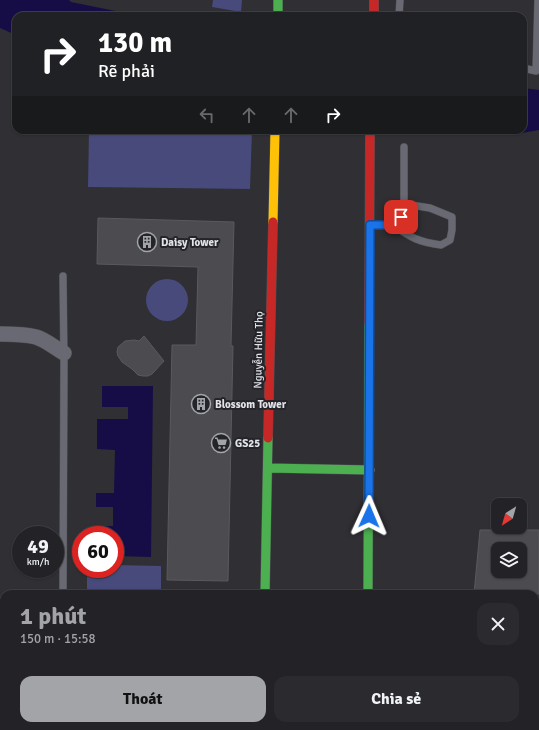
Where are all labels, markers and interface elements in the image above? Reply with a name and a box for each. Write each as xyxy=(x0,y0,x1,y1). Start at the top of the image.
text: 130 m xyxy=(98,26,172,60)
icon: right xyxy=(32,28,84,80)
text: Rẽ phải xyxy=(98,60,155,82)
icon: left xyxy=(196,104,218,126)
icon: ahead xyxy=(238,104,260,126)
icon: ahead xyxy=(280,104,302,126)
icon: right xyxy=(322,104,344,126)
pin xyxy=(384,200,418,234)
icon: arrive xyxy=(390,206,412,228)
building icon: Daisy Tower xyxy=(136,231,158,253)
place label: Daisy Tower xyxy=(161,236,219,249)
street label: Nguyễn Hữu Thọ xyxy=(250,311,266,389)
building icon: Blossom Tower xyxy=(190,393,212,415)
place label: Blossom Tower xyxy=(215,398,287,411)
supermarket icon: GS25 xyxy=(210,432,232,454)
place label: GS25 xyxy=(235,437,260,450)
position arrow xyxy=(348,495,390,537)
north arrow xyxy=(491,498,527,534)
map controls xyxy=(491,498,527,578)
speed limit sign: 60 xyxy=(72,526,124,578)
text: 49 xyxy=(27,534,49,559)
button: layers xyxy=(491,542,527,578)
text: km/h xyxy=(27,556,49,568)
text: 1 phút xyxy=(20,601,86,631)
button: close xyxy=(477,603,519,645)
text: 150 m · 15:58 xyxy=(20,631,96,647)
button: Thoát xyxy=(20,676,266,722)
button: Chia sẻ xyxy=(274,676,519,722)

